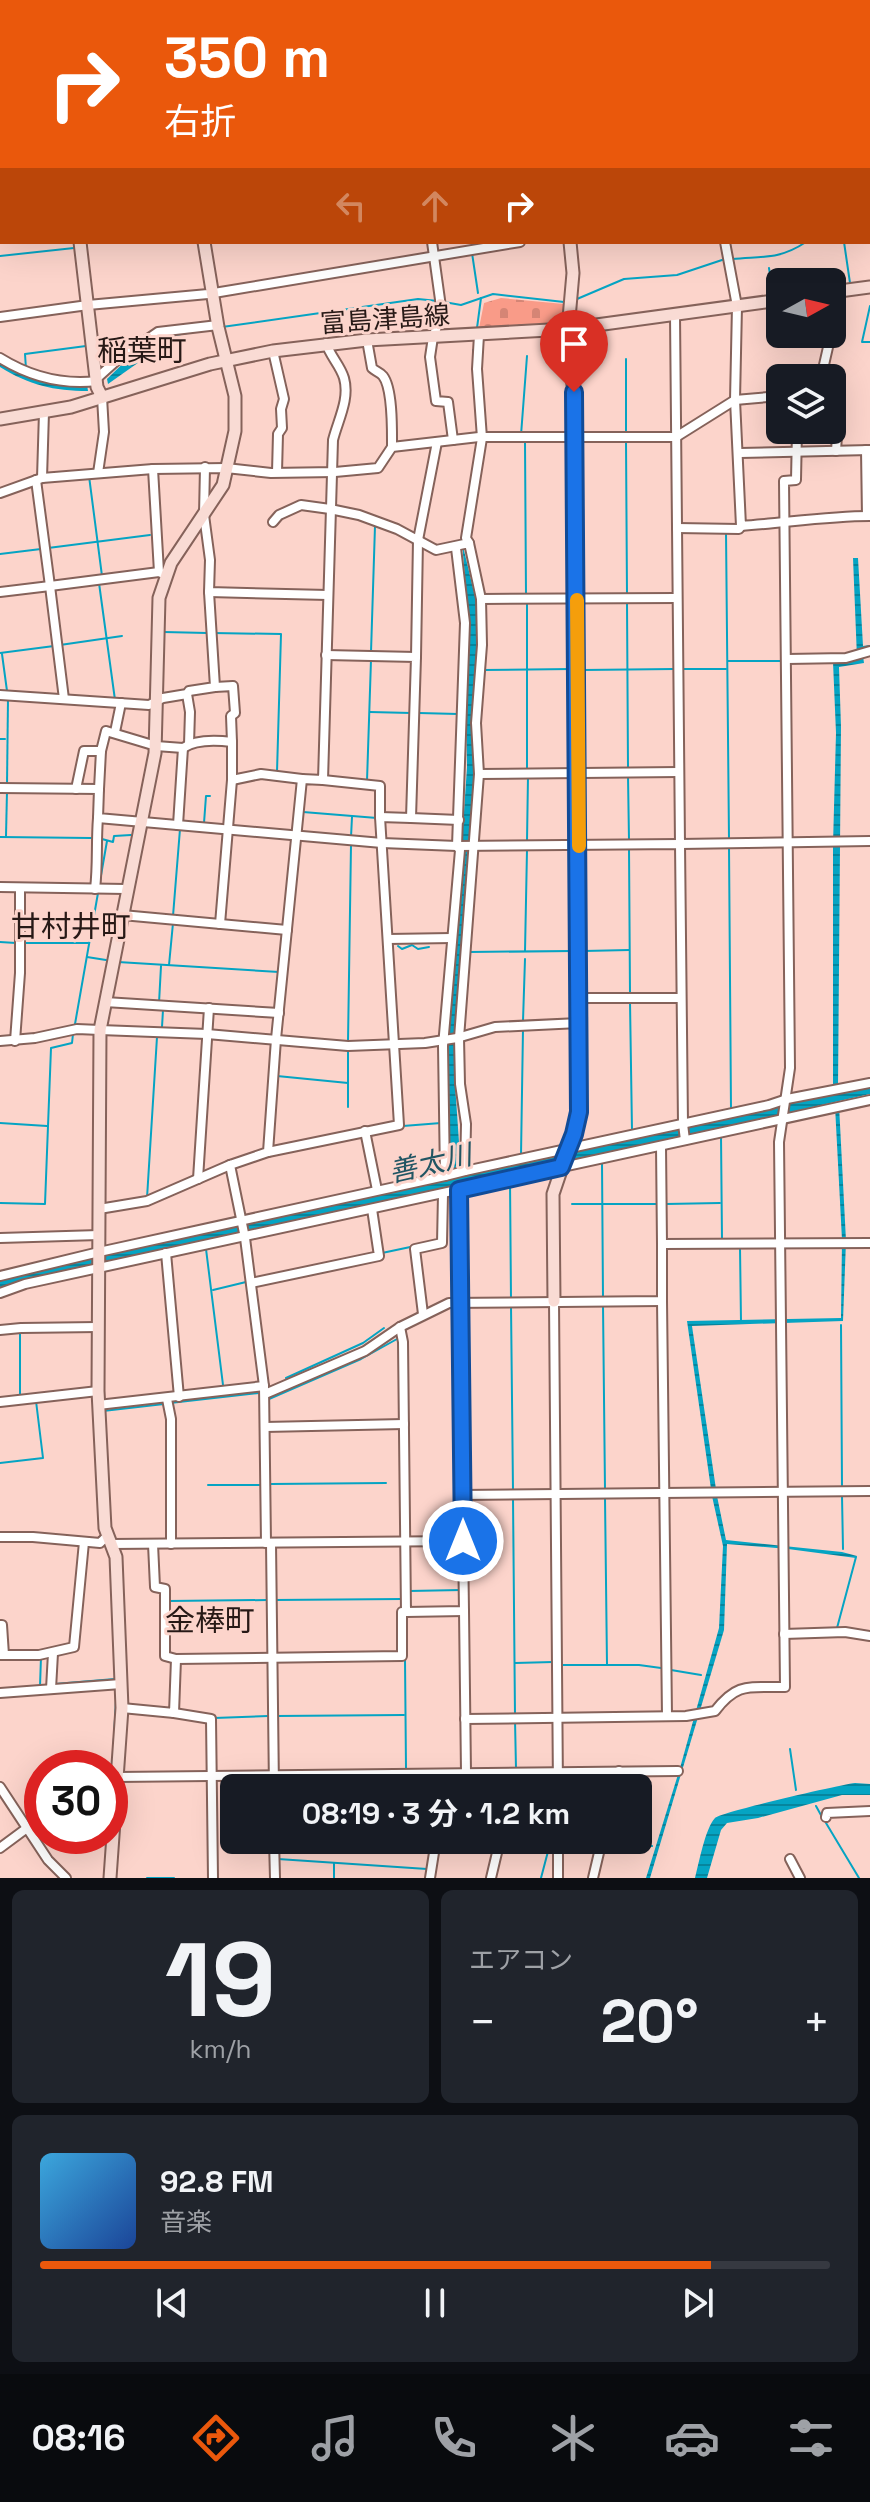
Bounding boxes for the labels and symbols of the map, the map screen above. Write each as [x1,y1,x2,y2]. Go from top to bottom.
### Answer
north arrow [766,268,846,348]
street label: 富島津島線 [319,298,451,340]
pin [540,310,608,392]
district label: 稲葉町 [97,331,187,370]
district label: 甘村井町 [11,907,131,946]
water label: 善太川 [385,1135,478,1190]
position arrow [421,1499,505,1583]
district label: 金棒町 [165,1601,255,1640]
speed limit sign: 30 [24,1750,128,1854]

